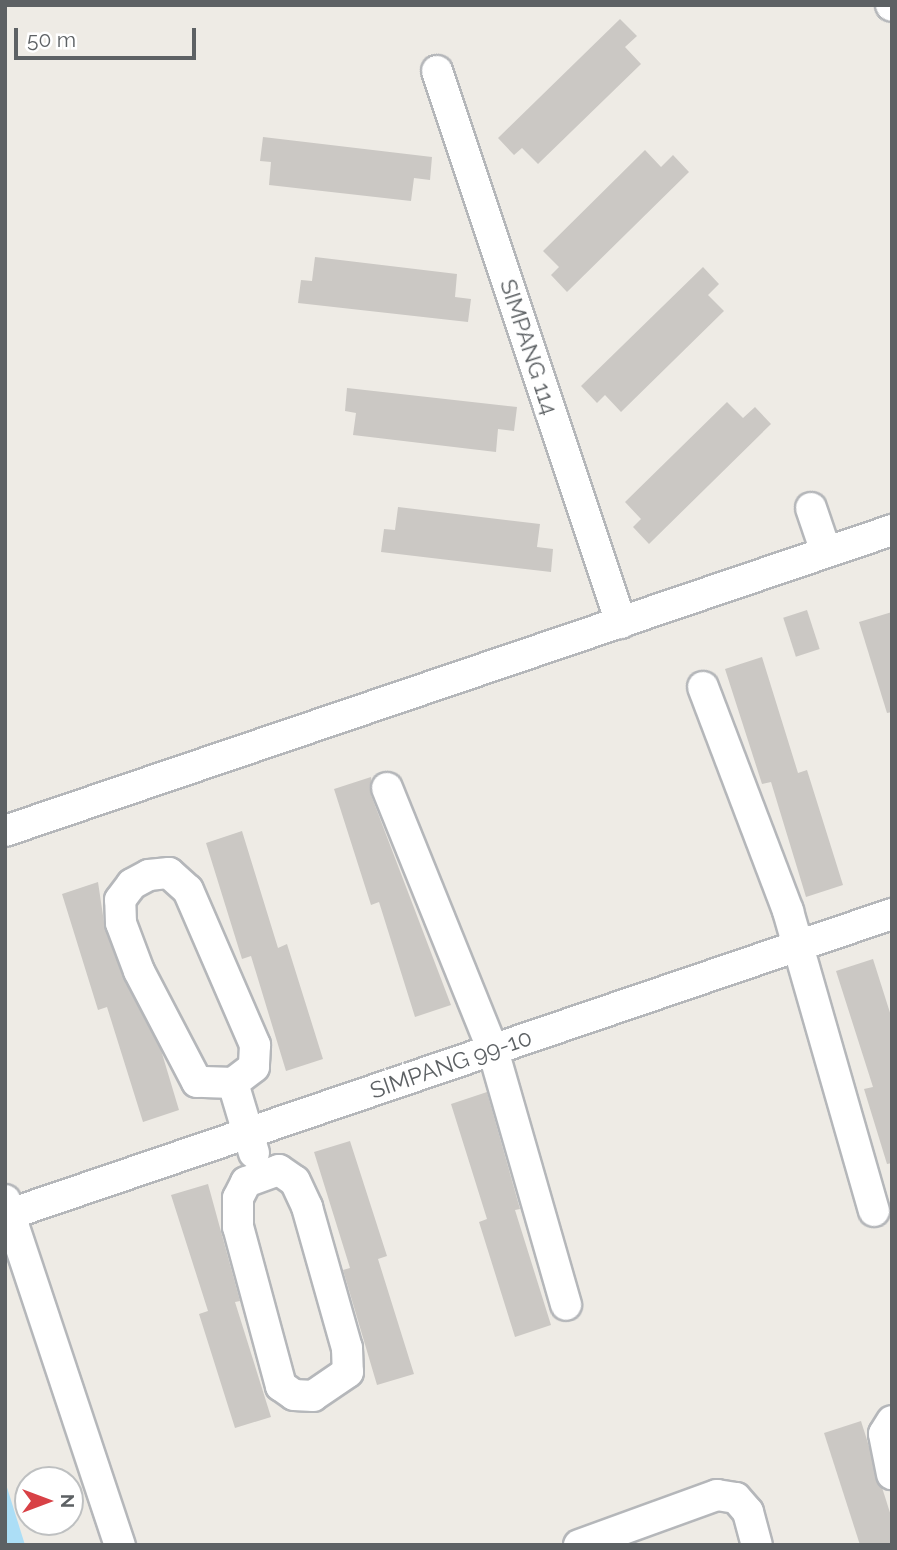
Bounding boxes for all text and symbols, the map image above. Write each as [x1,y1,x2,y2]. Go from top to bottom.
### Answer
scale bar [18,14,200,58]
text: 50 m [27,27,76,52]
street label: SIMPANG 114 [494,276,564,418]
street label: SIMPANG 99-10 [367,1023,535,1105]
north arrow [14,1466,84,1536]
text: N [57,1494,79,1508]

